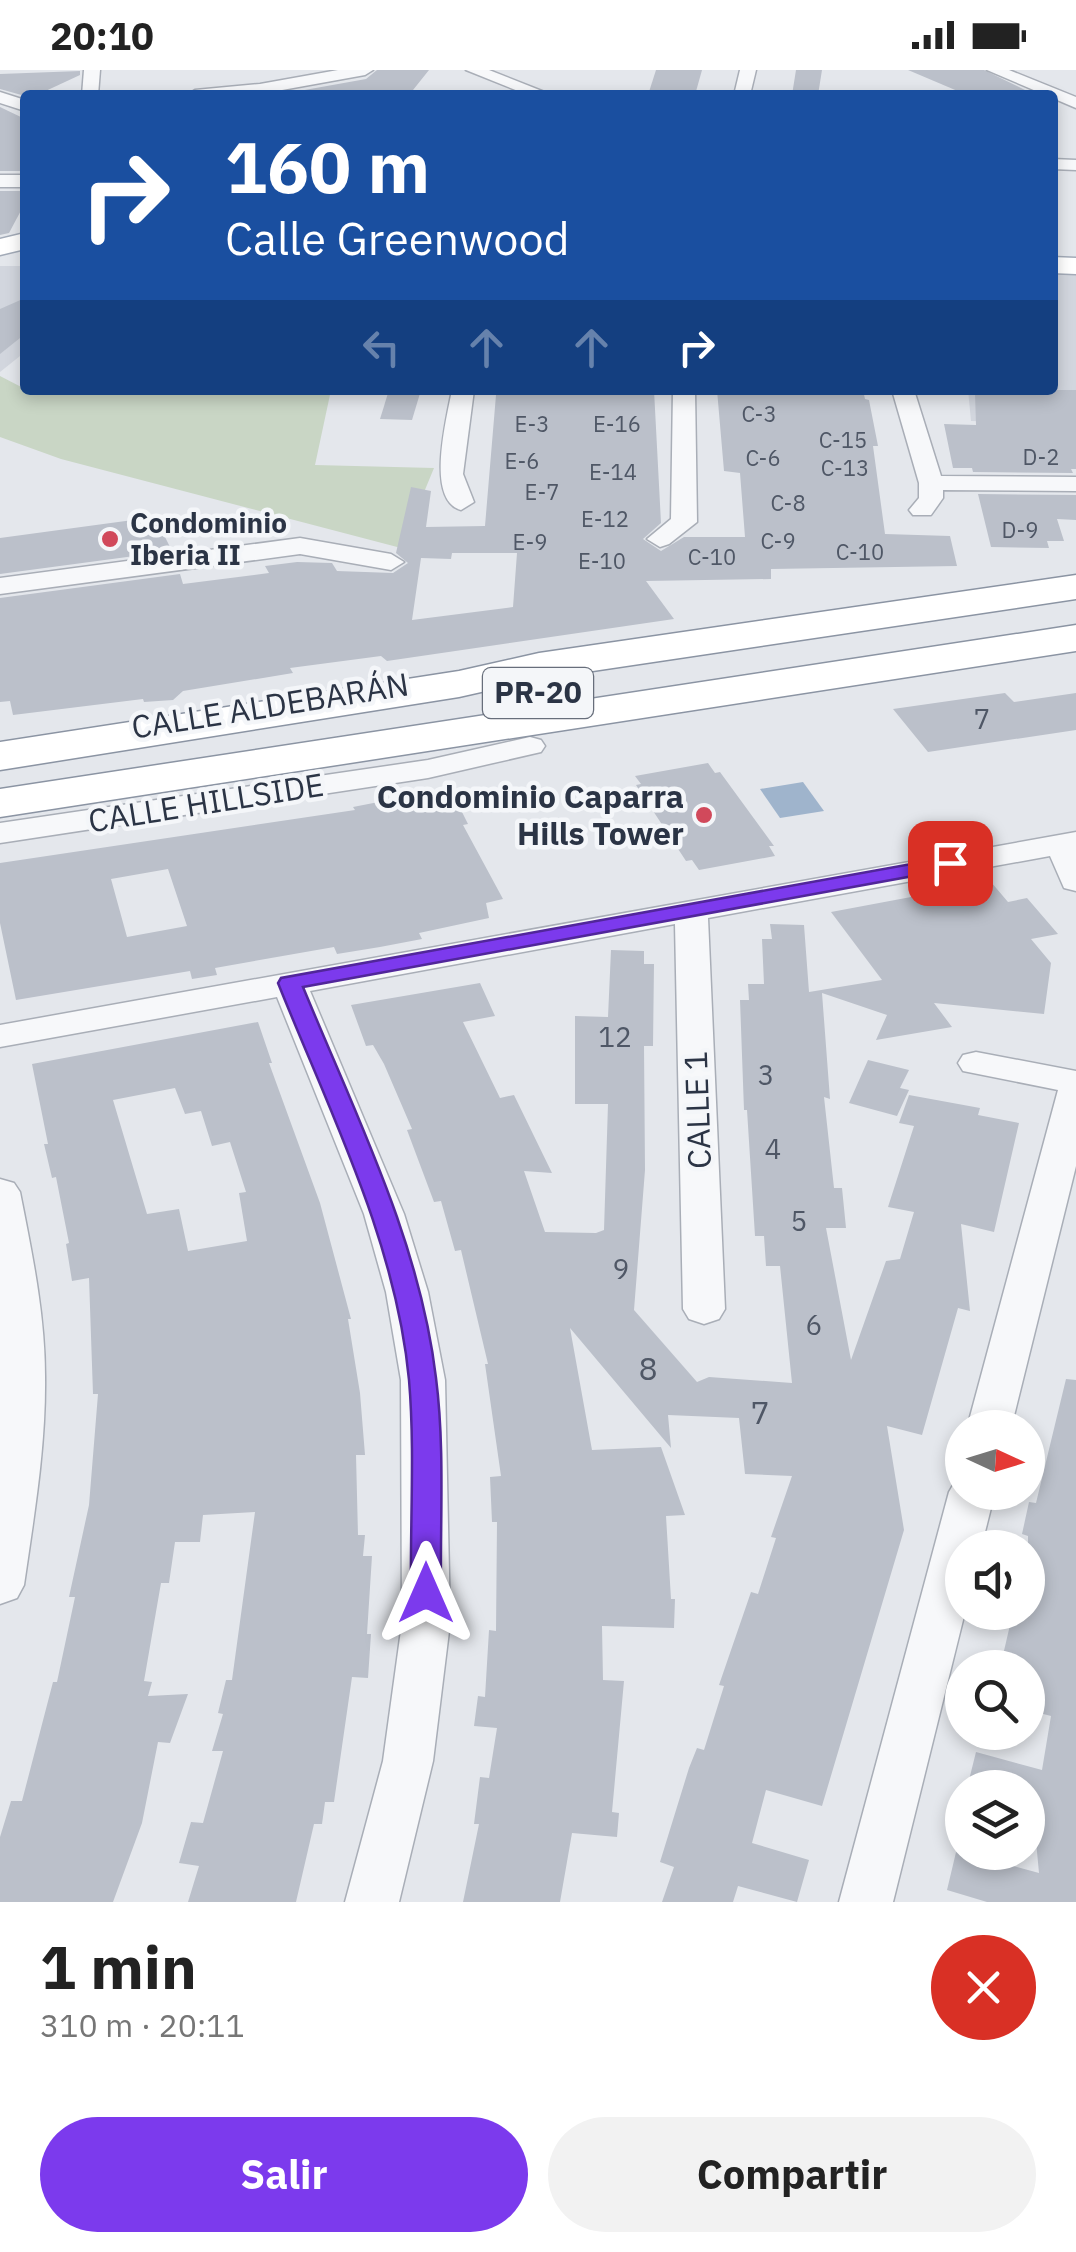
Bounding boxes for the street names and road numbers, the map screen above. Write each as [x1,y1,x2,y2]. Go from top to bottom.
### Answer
street label: CALLE ALDEBARÁN [128,662,411,748]
road number: PR-20 [483,668,593,718]
street label: CALLE HILLSIDE [85,763,327,841]
street label: CALLE 1 [674,1050,720,1170]

